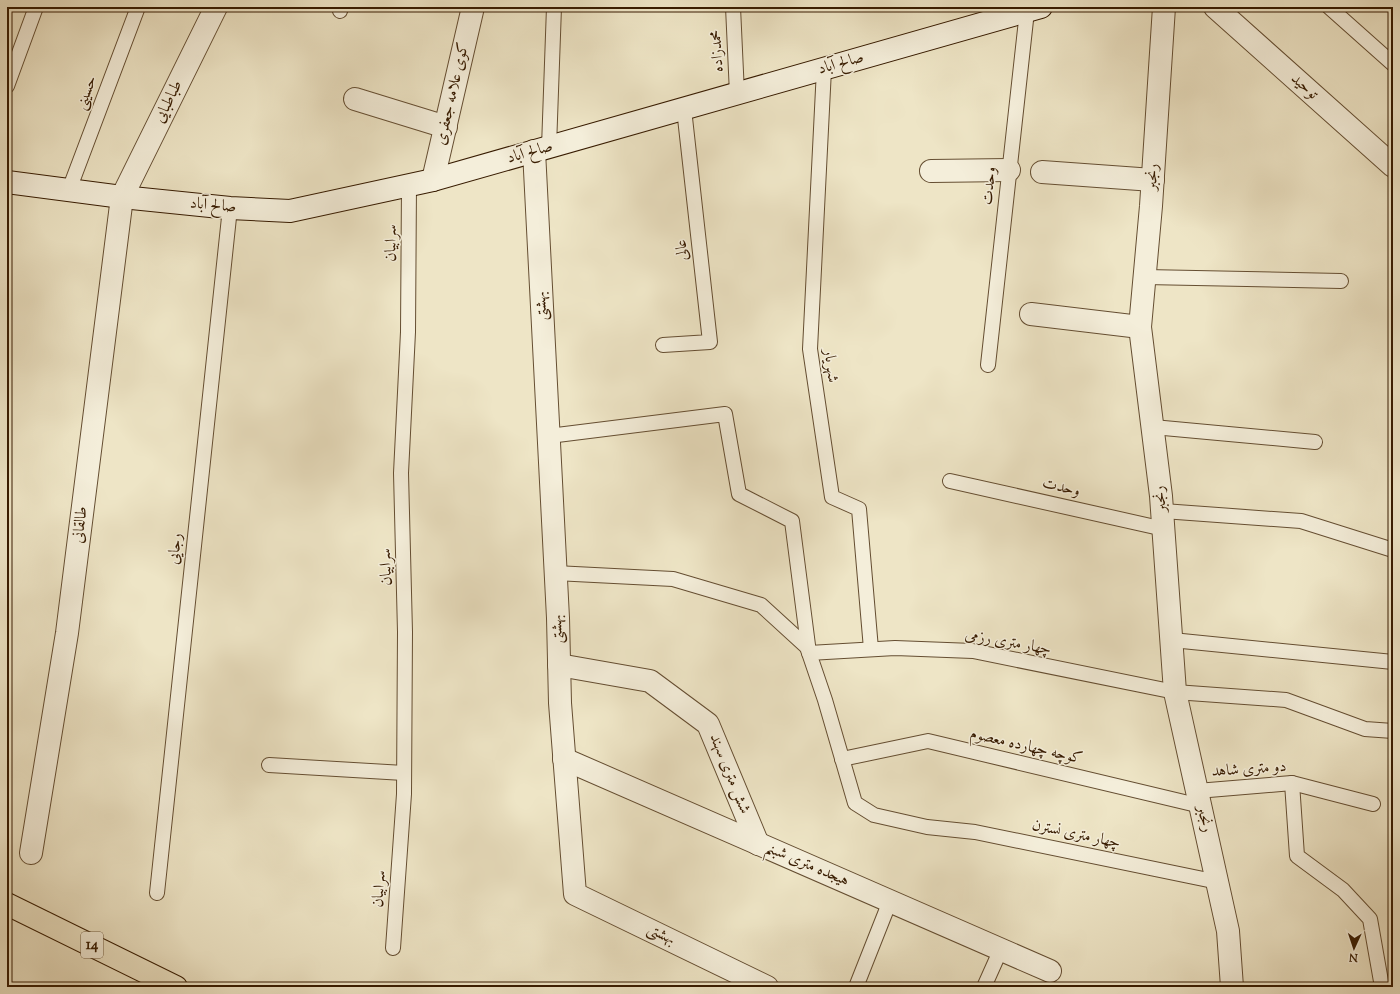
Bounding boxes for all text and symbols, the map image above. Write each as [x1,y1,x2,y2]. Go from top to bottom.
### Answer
street label: محمدزاده [705,29,731,73]
street label: کوی علامه جعفری [430,40,476,148]
street label: صالح آباد [815,46,867,82]
street label: توحید [1285,68,1324,106]
street label: حسینی [70,72,104,114]
street label: طباطبایی [149,77,189,127]
street label: صالح آباد [504,135,556,171]
street label: رنجبر [1140,163,1165,193]
street label: وحدت [977,166,1003,206]
street label: صالح آباد [189,193,237,219]
street label: سرابیان [380,224,404,262]
street label: عالی [670,238,696,262]
street label: بهشتی [530,291,554,321]
street label: شهریار [816,346,843,384]
street label: وحدت [1040,472,1082,504]
street label: رنجبر [1148,485,1174,515]
street label: طالقانی [67,505,95,545]
street label: رجایی [163,532,189,566]
street label: سرابیان [375,548,399,586]
street label: بهشتی [546,614,570,644]
street label: چهار متری رزمی [963,624,1053,662]
street label: کوچه چهارده معصوم [967,723,1085,772]
street label: شش متری سهند [702,730,756,818]
street label: دو متری شاهد [1211,756,1287,784]
street label: رنجبر [1189,801,1218,835]
street label: چهار متری نسترن [1030,814,1122,856]
street label: هیجده متری شبنم [760,837,853,896]
street label: سرابیان [367,870,393,908]
street label: بهشتی [643,918,679,952]
north arrow [1334,928,1374,968]
road number: 14 [81,932,103,958]
text: N [1349,949,1359,965]

